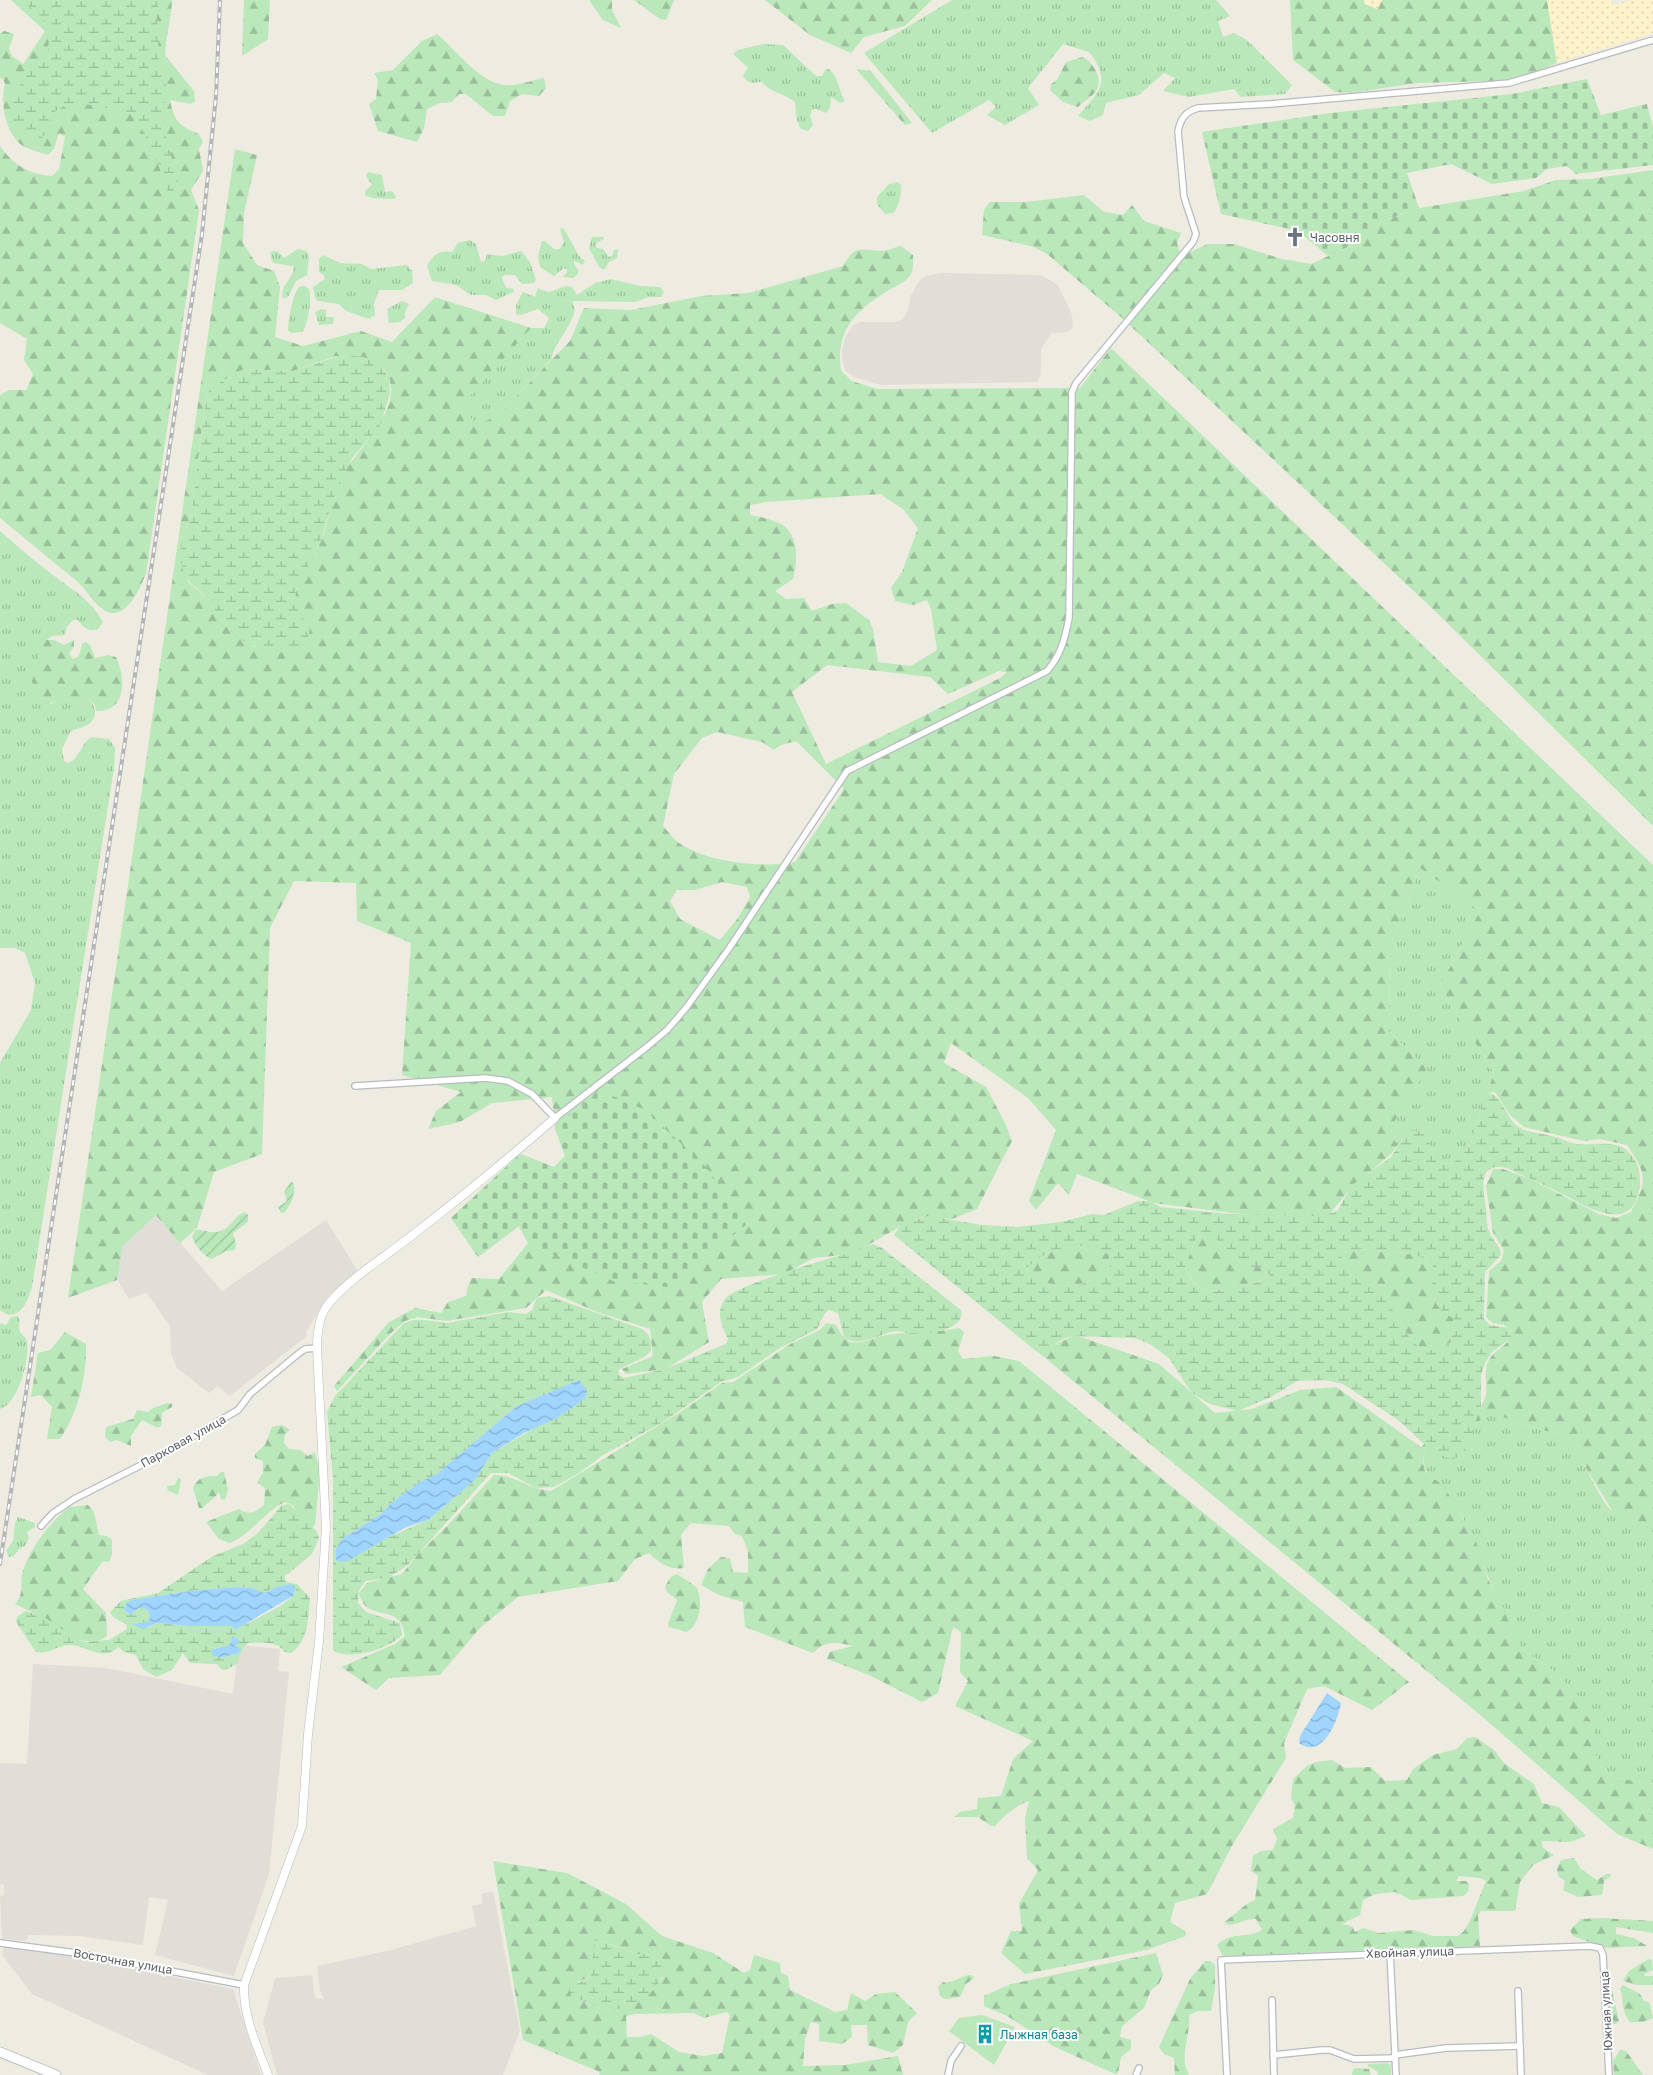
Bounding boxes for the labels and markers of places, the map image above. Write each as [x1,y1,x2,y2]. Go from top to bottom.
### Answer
church icon: Часовня [1284,226,1306,248]
place label: Часовня [1310,230,1360,245]
building icon: Лыжная база [974,2023,996,2045]
place label: Лыжная база [1000,2027,1078,2042]

